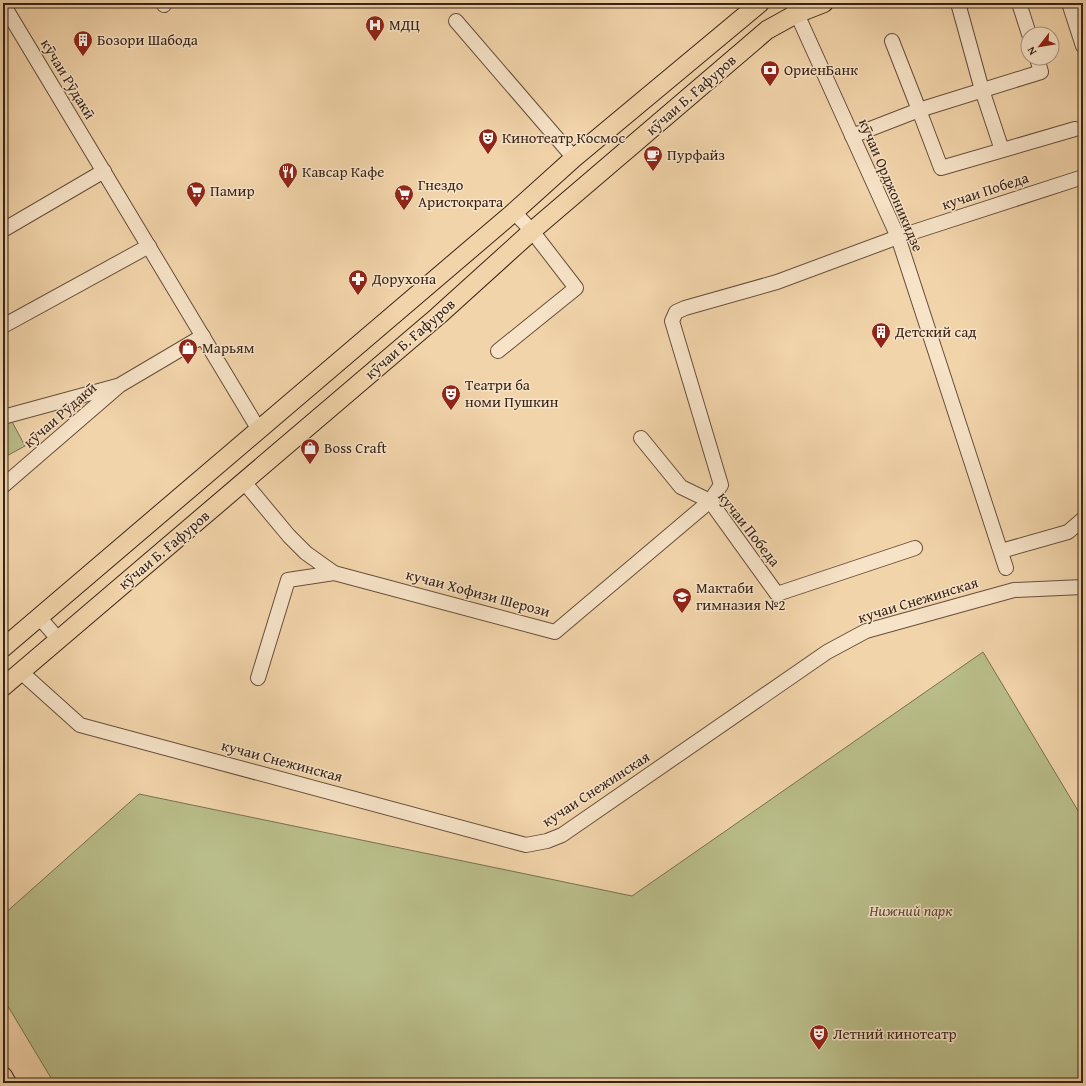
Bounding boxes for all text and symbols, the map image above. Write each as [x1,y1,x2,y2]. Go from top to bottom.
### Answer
hospital icon: МДЦ [364,14,386,42]
place label: МДЦ [389,14,420,35]
north arrow [1020,26,1060,66]
building icon: Бозори Шабода [72,29,94,57]
place label: Бозори Шабода [97,29,199,50]
street label: кӯчаи Рӯдакӣ [36,34,101,123]
text: N [1022,43,1040,58]
street label: кӯчаи Б. Ғафуров [641,49,740,140]
bank icon: ОриенБанк [759,59,781,87]
place label: ОриенБанк [784,59,858,80]
street label: кӯчаи Орджоникидзе [854,115,929,255]
theatre icon: Кинотеатр Космос [477,127,499,155]
place label: Кинотеатр Космос [502,127,625,148]
cafe icon: Пурфайз [642,144,664,172]
place label: Пурфайз [667,144,725,165]
restaurant icon: Кавсар Кафе [277,161,299,189]
place label: Кавсар Кафе [302,161,384,182]
street label: кучаи Победа [939,166,1032,214]
place label: Гнездо Аристократа [418,174,504,212]
supermarket icon: Памир [185,180,207,208]
place label: Памир [210,180,255,201]
supermarket icon: Гнездо Аристократа [393,183,415,211]
pharmacy icon: Дорухона [347,268,369,296]
place label: Дорухона [371,268,437,289]
street label: кӯчаи Б. Ғафуров [360,293,459,384]
building icon: Детский сад [870,321,892,349]
place label: Детский сад [894,321,976,342]
shop icon: Марьям [177,337,199,365]
place label: Марьям [202,337,255,358]
place label: Театри ба номи Пушкин [465,374,559,412]
street label: кӯчаи Рӯдакӣ [19,377,101,452]
theatre icon: Театри ба номи Пушкин [440,383,462,411]
shop icon: Boss Craft [299,437,321,465]
place label: Boss Craft [324,437,387,458]
street label: кучаи Победа [713,487,786,571]
street label: кӯчаи Б. Ғафуров [113,505,214,594]
street label: кучаи Хофизи Шерози [404,563,553,622]
street label: кучаи Снежинская [855,571,981,628]
place label: Мактаби гимназия №2 [696,577,786,615]
school or university icon: Мактаби гимназия №2 [671,586,693,614]
street label: кучаи Снежинская [219,734,345,787]
street label: кучаи Снежинская [538,746,654,831]
park label: Нижний парк [869,900,953,921]
theatre icon: Летний кинотеатр [808,1023,830,1051]
place label: Летний кинотеатр [833,1023,957,1044]

